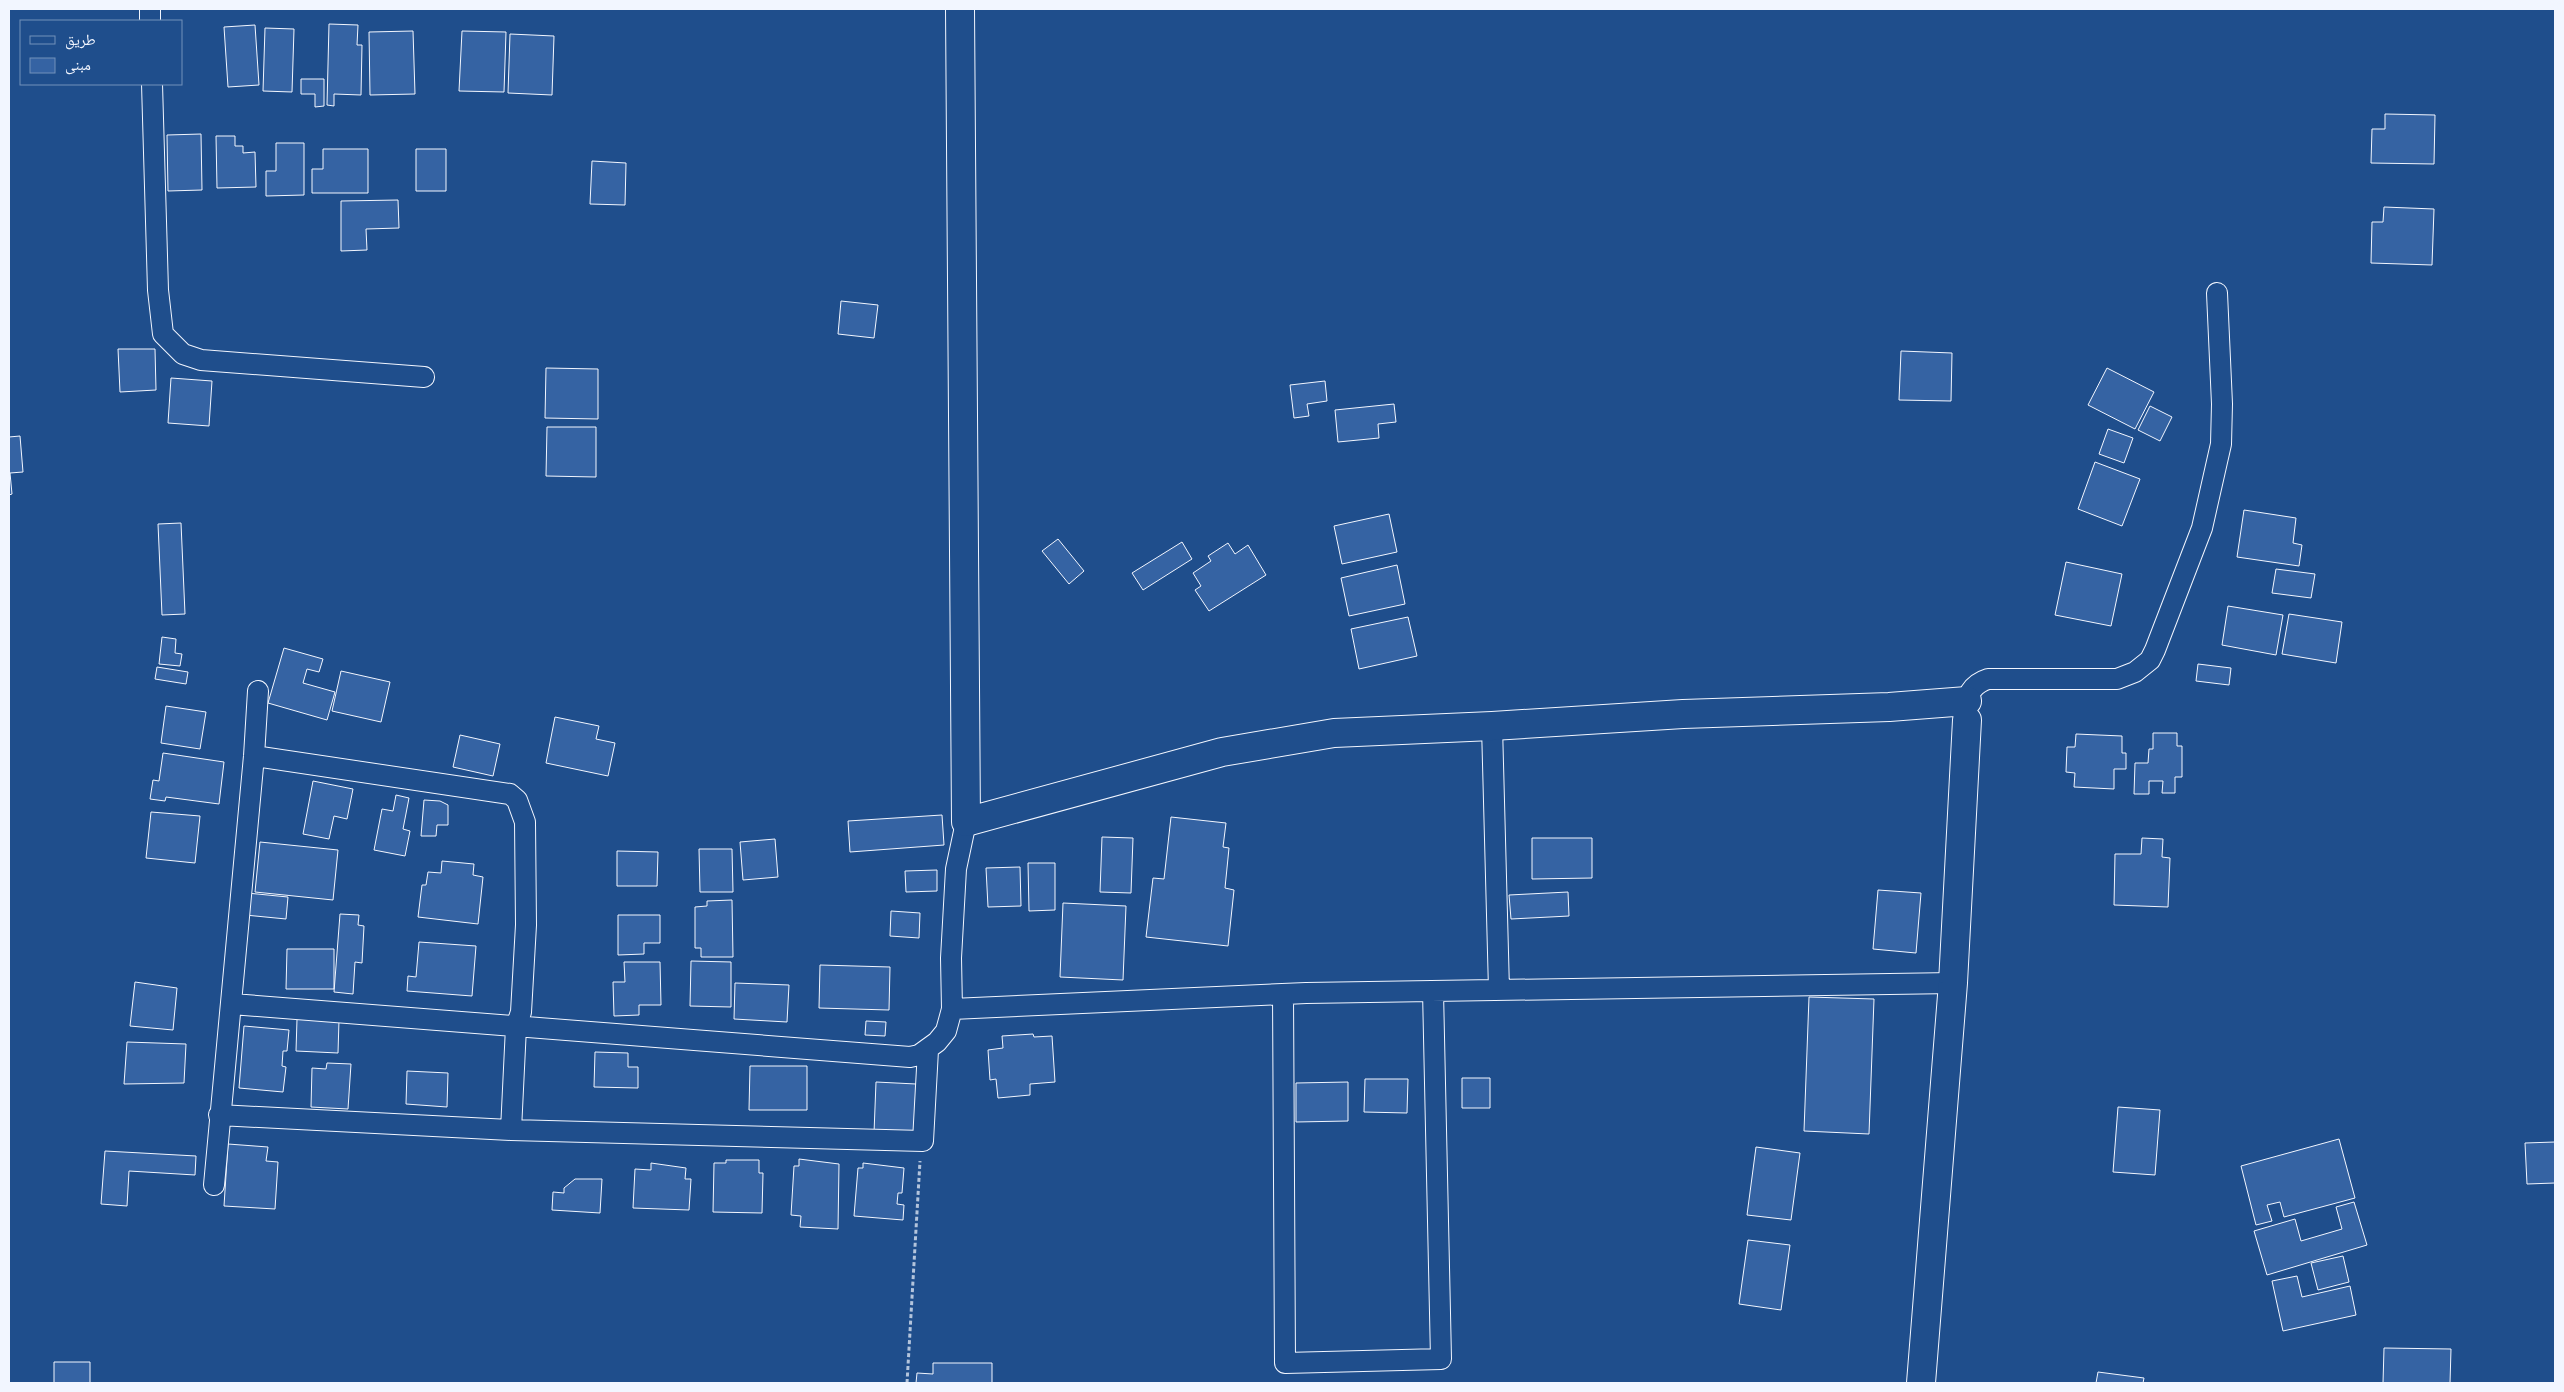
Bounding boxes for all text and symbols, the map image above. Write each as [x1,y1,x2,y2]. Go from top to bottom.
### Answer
legend [20,20,182,85]
text: طريق [65,31,96,50]
text: مبنى [65,56,91,75]

